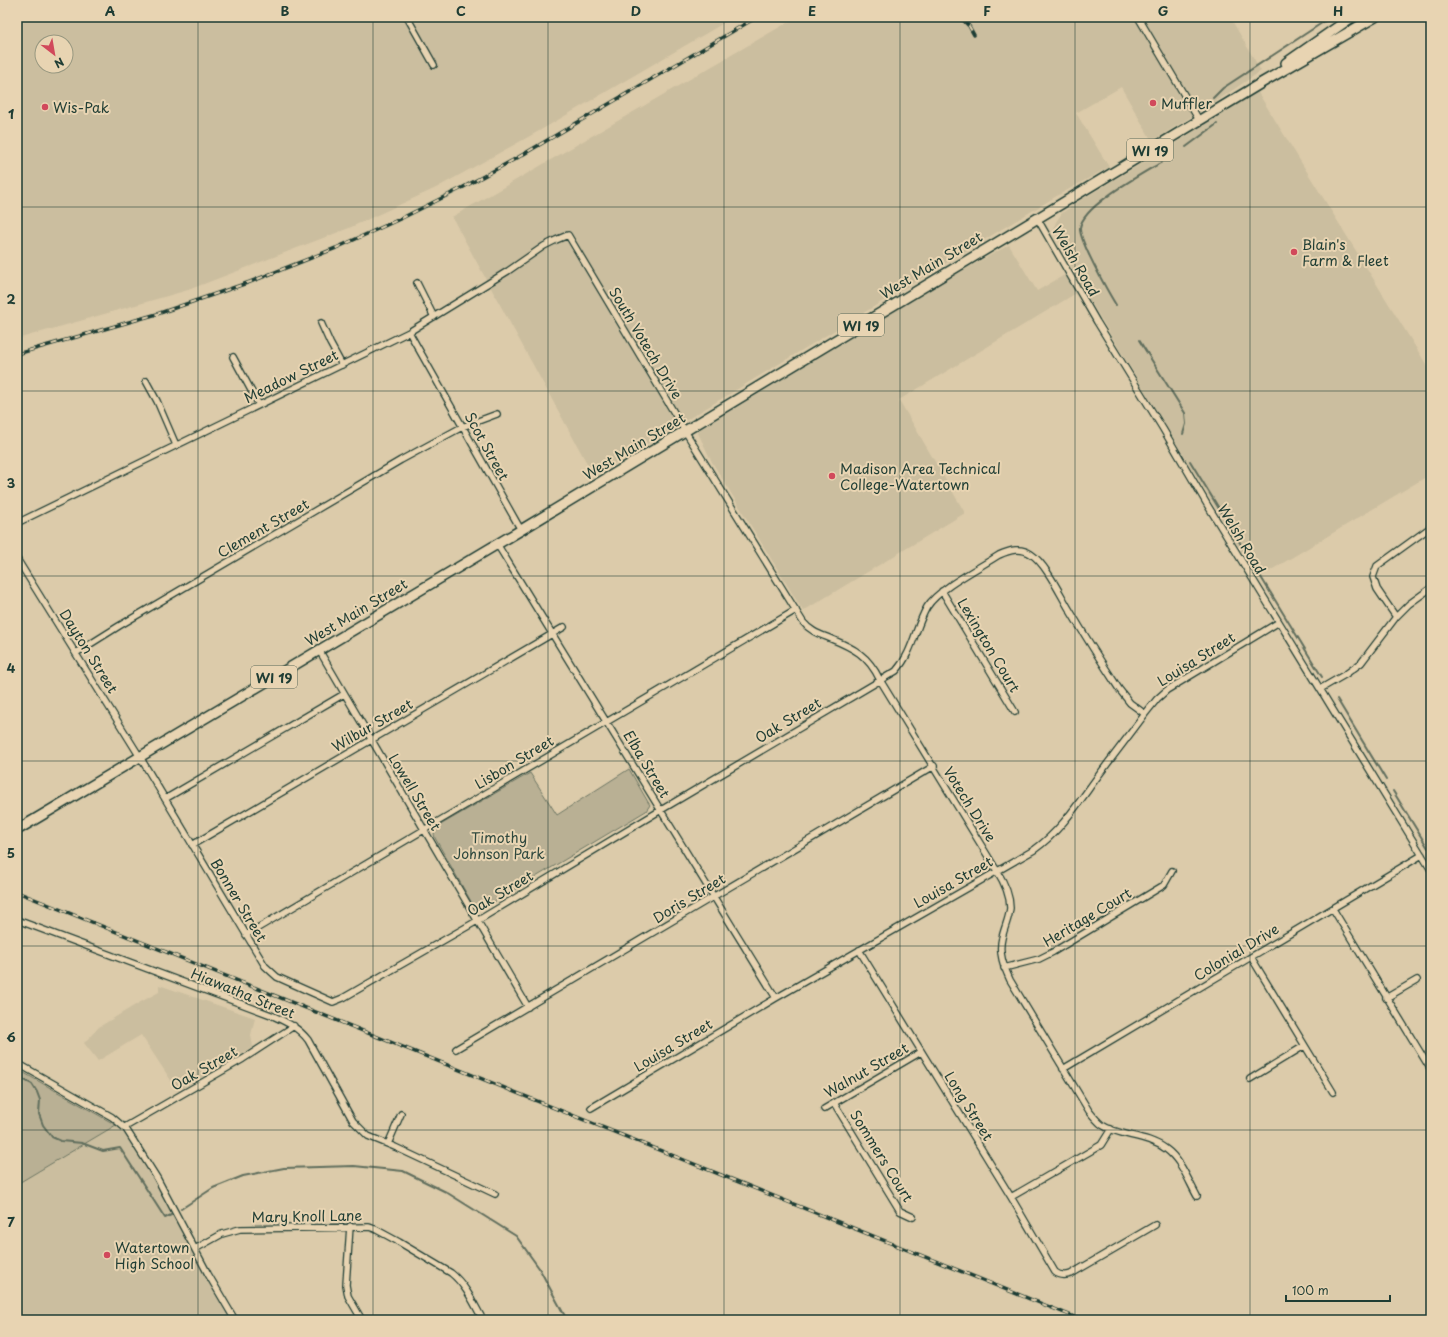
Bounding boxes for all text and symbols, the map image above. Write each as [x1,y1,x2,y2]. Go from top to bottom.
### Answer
text: A [105,1,115,20]
text: B [281,1,290,20]
text: C [456,1,466,20]
text: D [631,1,641,20]
text: E [808,1,816,20]
text: F [983,1,991,20]
text: G [1158,1,1168,20]
text: H [1333,1,1343,20]
north arrow [34,34,74,74]
text: N [51,53,68,73]
place label: Muffler [1161,93,1213,114]
place label: Wis-Pak [53,97,110,118]
marker: Muffler [1148,98,1158,108]
marker: Wis-Pak [40,102,50,112]
text: 1 [8,104,14,123]
road number: WI 19 [1127,139,1173,161]
street label: Welsh Road [1047,222,1105,300]
street label: West Main Street [876,226,986,304]
place label: Blain's Farm & Fleet [1302,234,1389,271]
marker: Blain's Farm & Fleet [1289,247,1299,257]
street label: South Votech Drive [604,283,688,403]
text: 2 [6,289,16,308]
road number: WI 19 [838,314,884,336]
street label: Meadow Street [240,344,342,408]
street label: West Main Street [579,407,689,485]
street label: Scot Street [460,408,514,484]
place label: Madison Area Technical College-Watertown [840,458,1001,495]
marker: Madison Area Technical College-Watertown [827,471,837,481]
text: 3 [7,473,16,492]
street label: Clement Street [213,493,313,563]
street label: Welsh Road [1213,500,1271,578]
street label: West Main Street [301,573,411,651]
street label: Lexington Court [953,594,1026,696]
street label: Dayton Street [55,605,123,698]
street label: Louisa Street [1153,627,1239,691]
text: 4 [7,658,16,677]
road number: WI 19 [251,666,297,688]
street label: Oak Street [751,692,825,748]
street label: Wilbur Street [328,693,417,757]
street label: Elba Street [619,726,676,802]
street label: Lisbon Street [470,730,558,794]
street label: Lowell Street [384,749,446,835]
street label: Votech Drive [938,762,1002,846]
park label: Timothy Johnson Park [453,827,545,864]
text: 5 [7,843,15,862]
street label: Louisa Street [909,851,997,913]
street label: Bonner Street [206,854,272,946]
street label: Oak Street [463,865,537,921]
street label: Doris Street [649,868,730,928]
street label: Heritage Court [1039,882,1135,952]
street label: Colonial Drive [1189,918,1283,986]
street label: Hiawatha Street [188,963,298,1023]
street label: Louisa Street [630,1013,717,1077]
text: 6 [6,1027,16,1046]
street label: Walnut Street [820,1037,912,1103]
street label: Oak Street [167,1040,241,1096]
street label: Long Street [939,1067,999,1145]
street label: Sommers Court [845,1106,919,1206]
street label: Mary Knoll Lane [251,1205,363,1227]
text: 7 [7,1212,15,1231]
place label: Watertown High School [115,1237,194,1274]
marker: Watertown High School [102,1250,112,1260]
scale bar [1286,1277,1390,1303]
text: 100 m [1292,1281,1329,1299]

